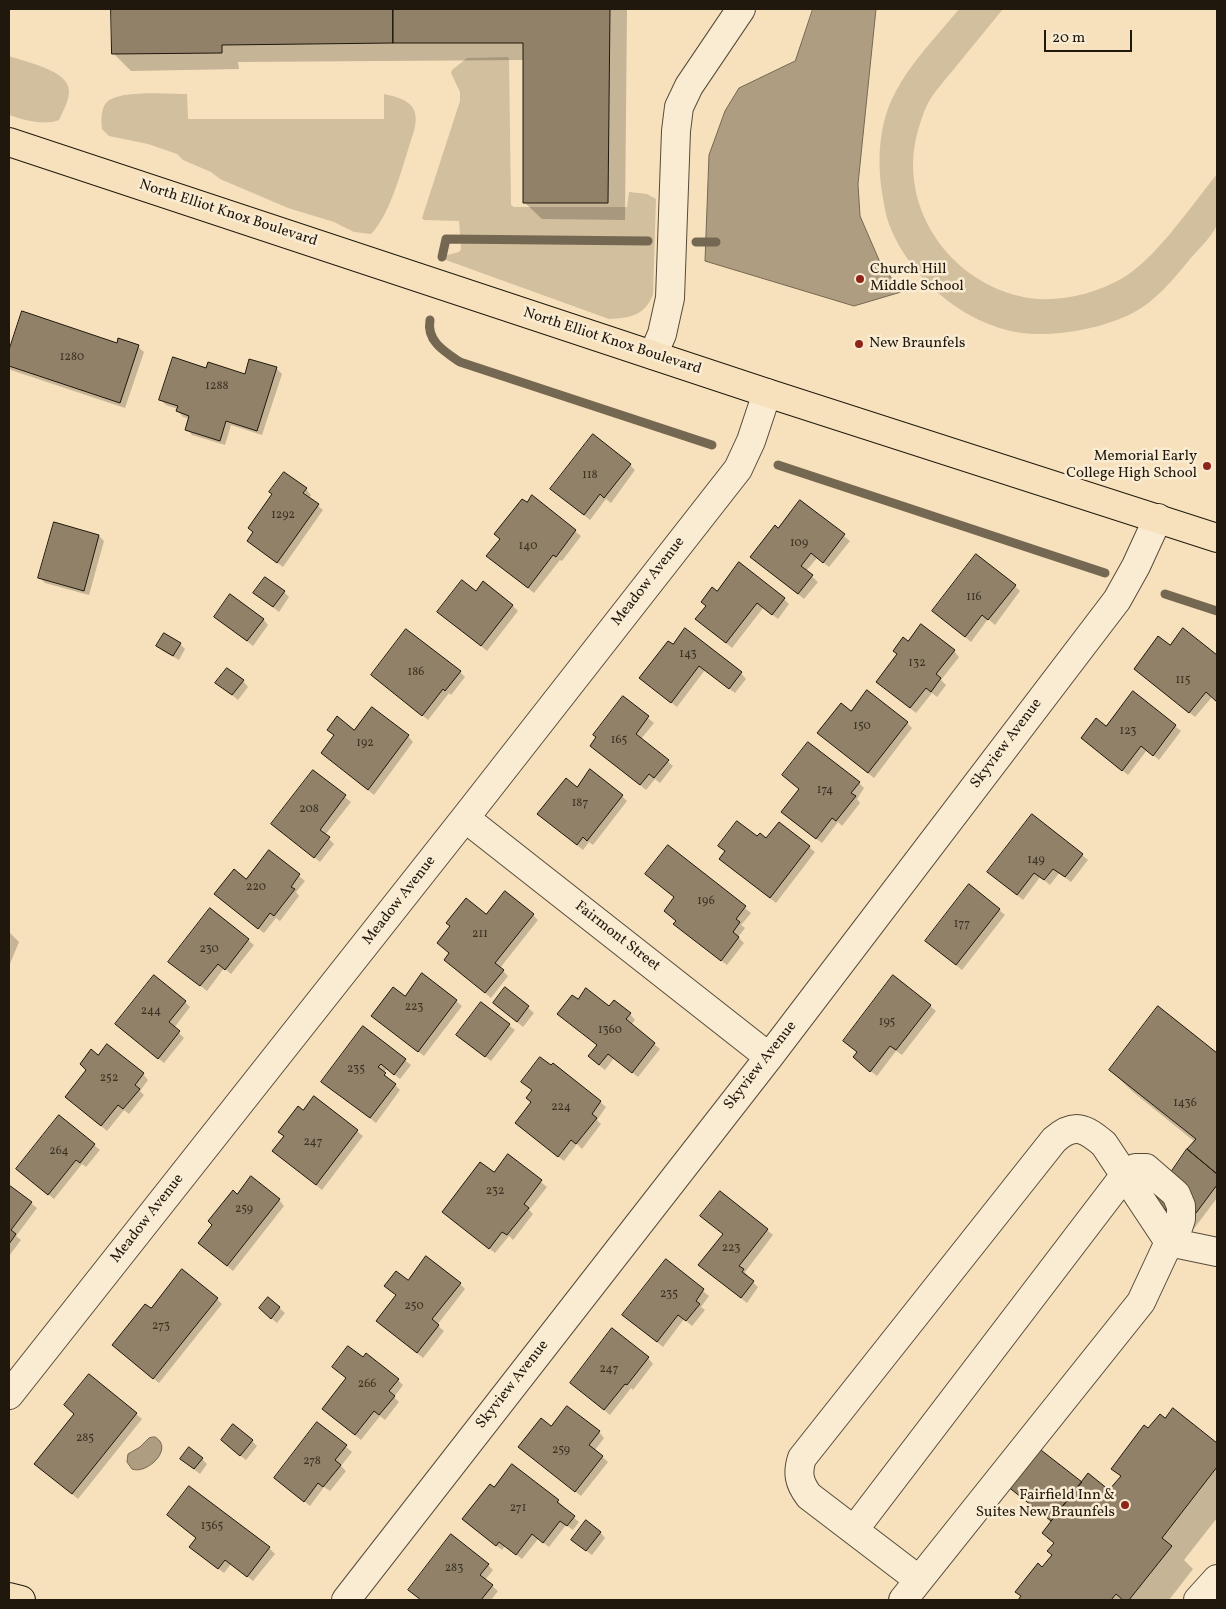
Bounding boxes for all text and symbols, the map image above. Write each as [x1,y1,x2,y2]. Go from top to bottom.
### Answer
scale bar [1046,20,1134,52]
text: 20 m [1052,28,1085,49]
street label: North Elliot Knox Boulevard [137,177,319,251]
place label: Church Hill Middle School [870,261,964,296]
marker: Church Hill Middle School [854,273,866,285]
street label: North Elliot Knox Boulevard [521,305,703,379]
place label: New Braunfels [869,335,965,353]
marker: New Braunfels [853,338,865,350]
house number: 1280 [60,351,84,365]
house number: 1288 [205,380,229,394]
place label: Memorial Early College High School [1066,448,1197,483]
marker: Memorial Early College High School [1201,460,1213,472]
house number: 118 [582,469,598,483]
house number: 1292 [271,509,295,523]
street label: Meadow Avenue [609,534,689,630]
house number: 109 [790,537,808,551]
house number: 140 [519,540,537,554]
house number: 116 [966,591,982,605]
house number: 143 [679,648,697,662]
house number: 132 [908,657,926,671]
house number: 186 [408,666,424,680]
house number: 115 [1175,674,1191,688]
street label: Skyview Avenue [967,696,1047,792]
house number: 150 [853,720,871,734]
house number: 123 [1120,725,1136,739]
house number: 165 [611,734,627,748]
house number: 192 [356,737,374,751]
house number: 174 [817,784,833,798]
house number: 187 [572,797,588,811]
house number: 208 [299,803,319,817]
street label: Meadow Avenue [360,853,440,949]
house number: 149 [1027,854,1045,868]
house number: 220 [246,881,266,895]
house number: 196 [697,895,715,909]
street label: Fairmont Street [571,898,663,976]
house number: 177 [954,918,970,932]
house number: 211 [472,928,488,942]
house number: 230 [199,943,219,957]
house number: 223 [405,1001,423,1015]
house number: 244 [141,1005,161,1019]
house number: 195 [879,1016,895,1030]
street label: Skyview Avenue [721,1018,801,1114]
house number: 1360 [598,1024,622,1038]
house number: 235 [347,1063,365,1077]
house number: 252 [100,1072,118,1086]
house number: 1436 [1173,1097,1197,1111]
house number: 224 [551,1101,571,1115]
house number: 247 [303,1136,323,1150]
house number: 264 [49,1145,69,1159]
street label: Meadow Avenue [108,1171,188,1267]
house number: 232 [486,1185,504,1199]
house number: 259 [235,1203,253,1217]
house number: 223 [722,1242,740,1256]
house number: 235 [660,1288,678,1302]
house number: 250 [404,1300,424,1314]
house number: 273 [152,1320,170,1334]
street label: Skyview Avenue [473,1337,553,1433]
house number: 247 [599,1363,619,1377]
house number: 266 [358,1378,376,1392]
house number: 285 [76,1432,94,1446]
house number: 259 [552,1444,570,1458]
house number: 278 [303,1455,321,1469]
place label: Fairfield Inn & Suites New Braunfels [976,1487,1115,1522]
marker: Fairfield Inn & Suites New Braunfels [1119,1499,1131,1511]
house number: 271 [510,1502,526,1516]
house number: 1365 [201,1520,223,1534]
house number: 283 [445,1562,463,1576]

